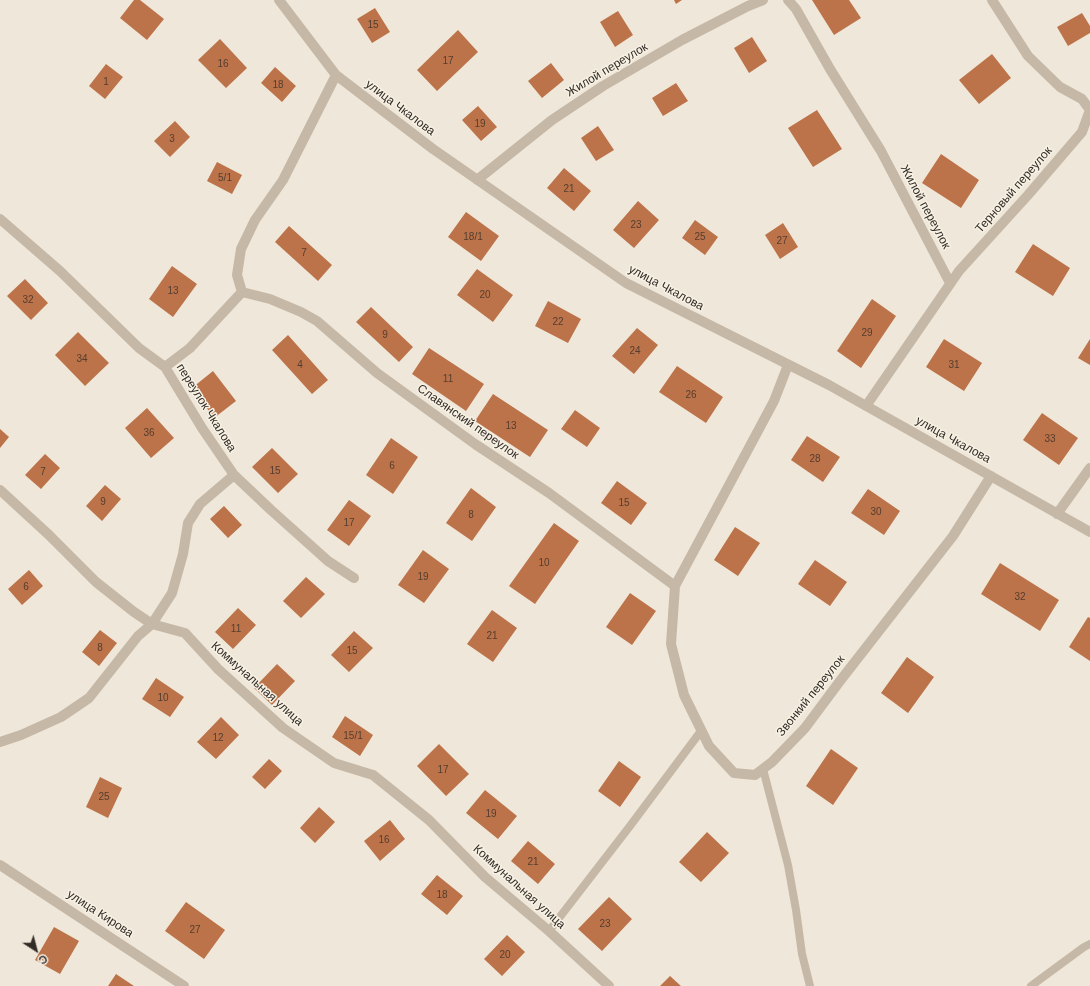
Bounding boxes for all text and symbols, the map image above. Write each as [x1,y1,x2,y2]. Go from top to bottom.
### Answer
house number: 15 [367,19,379,31]
street label: Жилой переулок [564,40,650,100]
house number: 17 [442,55,454,67]
house number: 16 [217,58,229,70]
house number: 1 [103,76,109,88]
street label: улица Чкалова [362,77,438,139]
house number: 18 [272,79,284,91]
house number: 19 [474,118,486,130]
house number: 3 [169,133,175,145]
street label: Терновый переулок [973,144,1055,236]
street label: Жилой переулок [897,163,953,251]
house number: 5/1 [218,172,232,184]
house number: 21 [563,183,575,195]
house number: 23 [630,219,642,231]
house number: 18/1 [463,231,483,243]
house number: 25 [694,231,706,243]
house number: 27 [776,235,788,247]
house number: 7 [301,247,307,259]
street label: улица Чкалова [626,262,706,314]
house number: 13 [167,285,179,297]
house number: 20 [479,289,491,301]
house number: 32 [22,294,34,306]
house number: 22 [552,316,564,328]
house number: 29 [861,327,873,339]
house number: 9 [382,329,388,341]
house number: 24 [629,345,641,357]
house number: 34 [76,353,88,365]
house number: 4 [297,359,303,371]
house number: 31 [948,359,960,371]
street label: переулок Чкалова [173,361,239,455]
house number: 11 [443,373,453,385]
street label: Славянский переулок [414,381,522,463]
house number: 26 [685,389,697,401]
street label: улица Чкалова [913,414,993,466]
house number: 13 [505,420,517,432]
house number: 36 [143,427,155,439]
house number: 33 [1044,433,1056,445]
house number: 28 [809,453,821,465]
house number: 6 [389,460,395,472]
house number: 15 [269,465,281,477]
house number: 7 [40,466,46,478]
house number: 9 [100,496,106,508]
house number: 15 [618,497,630,509]
house number: 30 [870,506,882,518]
house number: 8 [468,509,474,521]
house number: 17 [343,517,355,529]
house number: 10 [538,557,550,569]
house number: 19 [417,571,429,583]
house number: 6 [23,581,29,593]
house number: 32 [1014,591,1026,603]
house number: 11 [231,623,241,635]
house number: 21 [486,630,498,642]
street label: Коммунальная улица [208,639,306,729]
house number: 8 [97,642,103,654]
house number: 15 [346,645,358,657]
street label: Звонкий переулок [774,653,848,739]
house number: 10 [157,692,169,704]
house number: 15/1 [343,730,363,742]
house number: 12 [212,732,224,744]
house number: 17 [437,764,449,776]
house number: 25 [98,791,110,803]
house number: 19 [485,808,497,820]
house number: 16 [378,834,390,846]
street label: Коммунальная улица [470,842,568,932]
house number: 21 [527,856,539,868]
street label: улица Кирова [64,887,136,941]
house number: 18 [436,889,448,901]
house number: 23 [599,918,611,930]
house number: 27 [189,924,201,936]
north arrow [16,930,56,970]
house number: 20 [499,949,511,961]
text: С [36,953,50,967]

